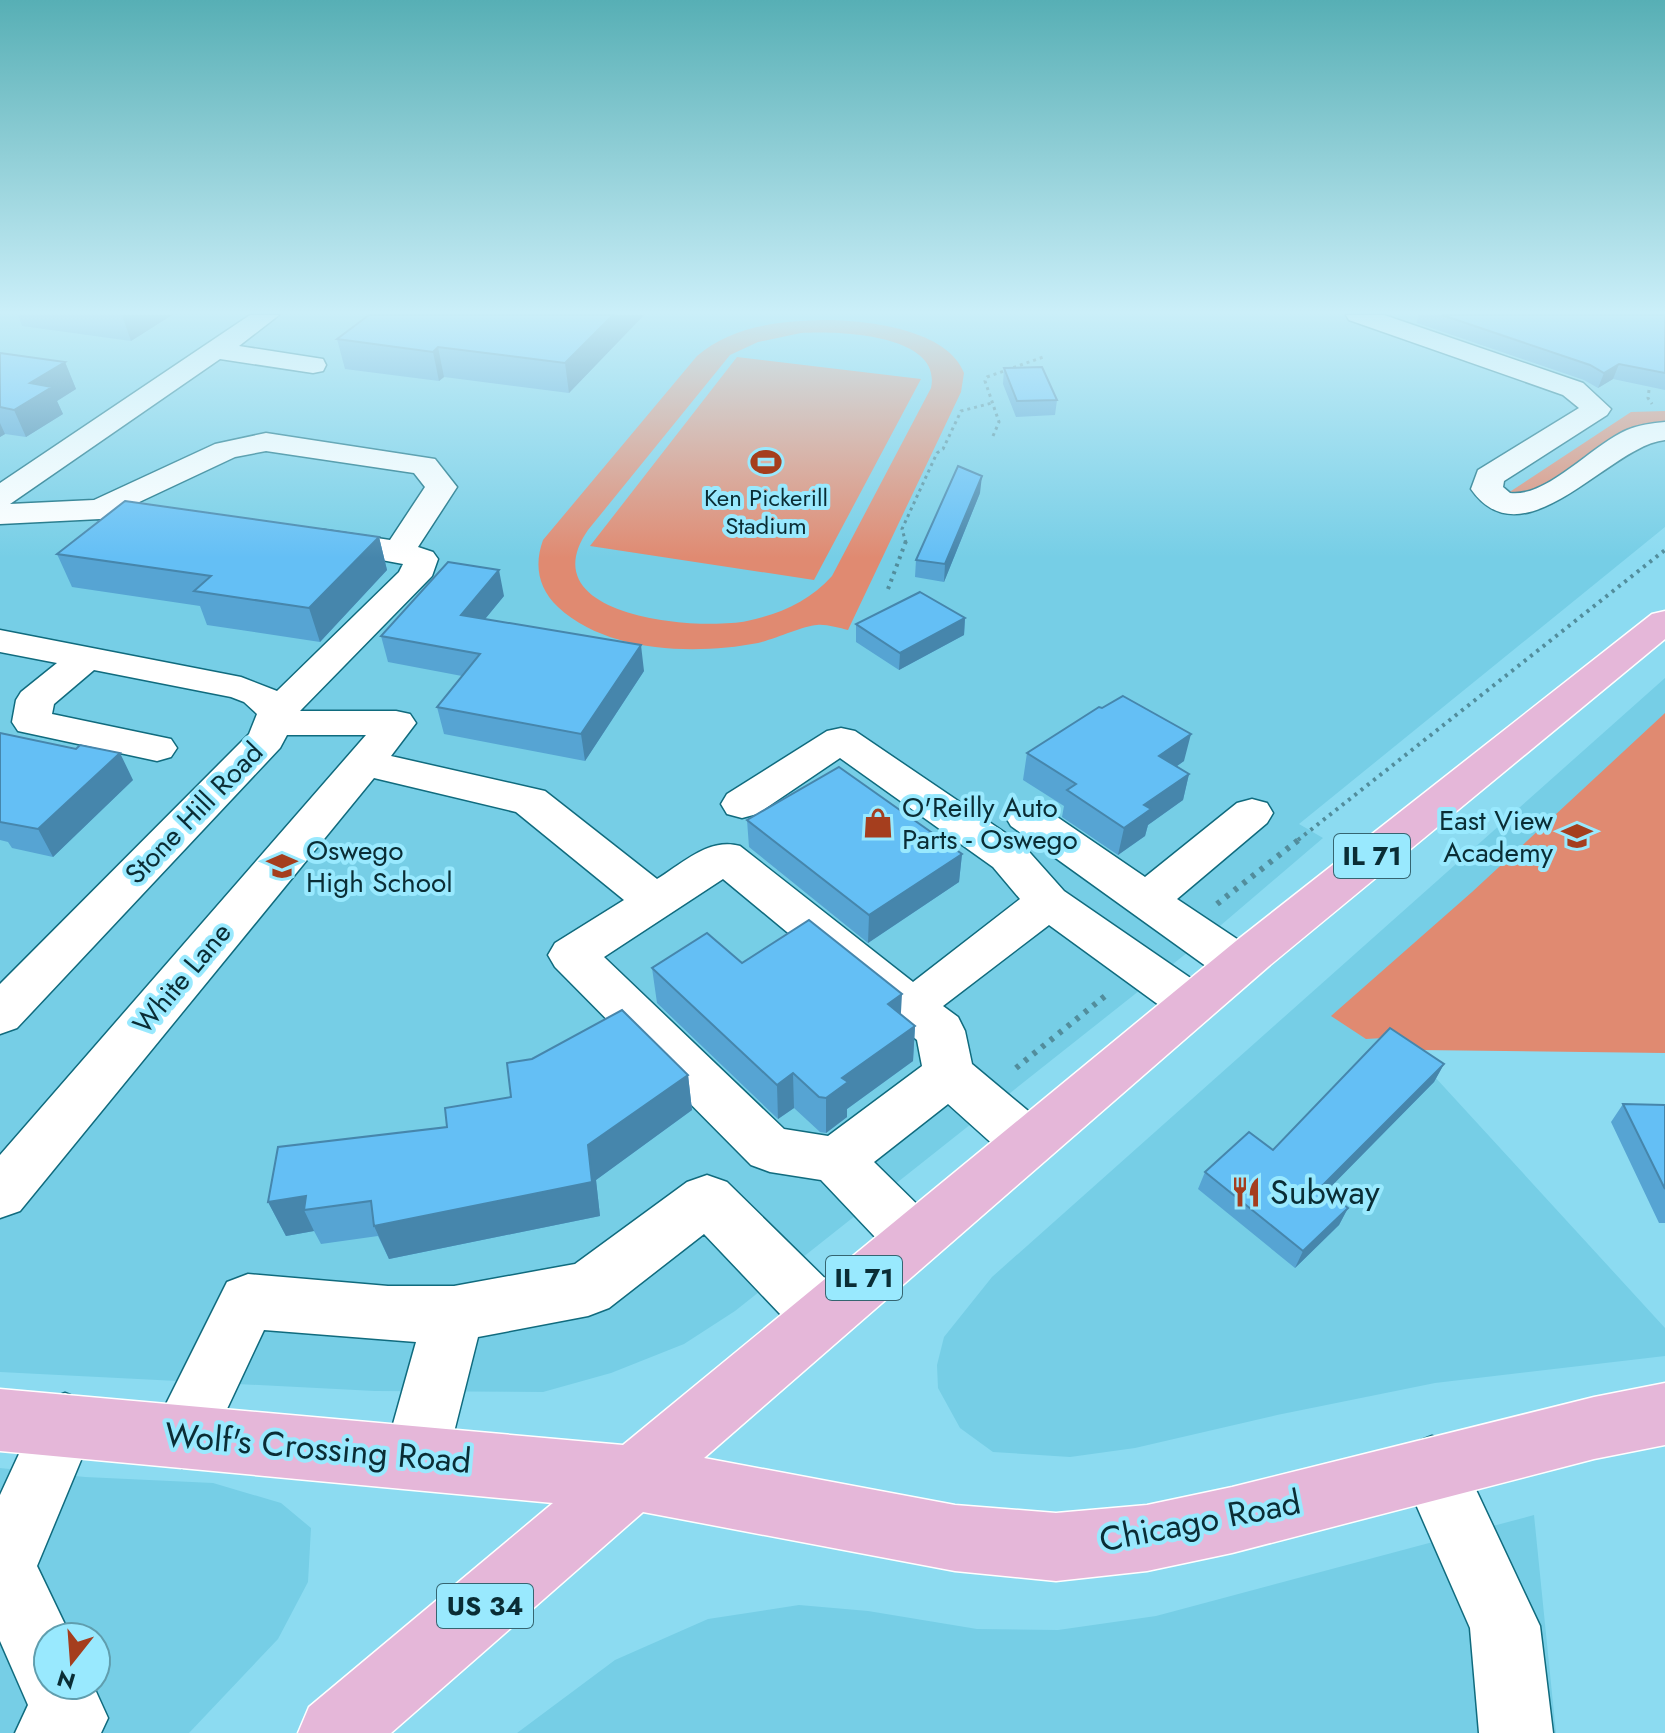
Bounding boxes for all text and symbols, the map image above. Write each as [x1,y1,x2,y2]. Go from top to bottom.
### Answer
sports icon: Ken Pickerill Stadium [749,445,783,479]
place label: Ken Pickerill Stadium [704,480,828,543]
street label: Stone Hill Road [115,733,273,893]
place label: O'Reilly Auto Parts - Oswego [902,787,1078,860]
place label: East View Academy [1439,800,1554,873]
shop icon: O'Reilly Auto Parts - Oswego [861,806,895,840]
school or university icon: East View Academy [1560,819,1594,853]
place label: Oswego High School [306,830,453,903]
road number: IL 71 [1334,834,1410,878]
school or university icon: Oswego High School [265,849,299,883]
street label: White Lane [123,913,241,1043]
place label: Subway [1270,1168,1380,1217]
restaurant icon: Subway [1229,1175,1263,1209]
road number: IL 71 [826,1256,902,1300]
street label: Wolf's Crossing Road [163,1410,473,1486]
street label: Chicago Road [1095,1477,1305,1565]
road number: US 34 [437,1584,533,1628]
north arrow [32,1621,112,1701]
text: N [53,1662,79,1698]

